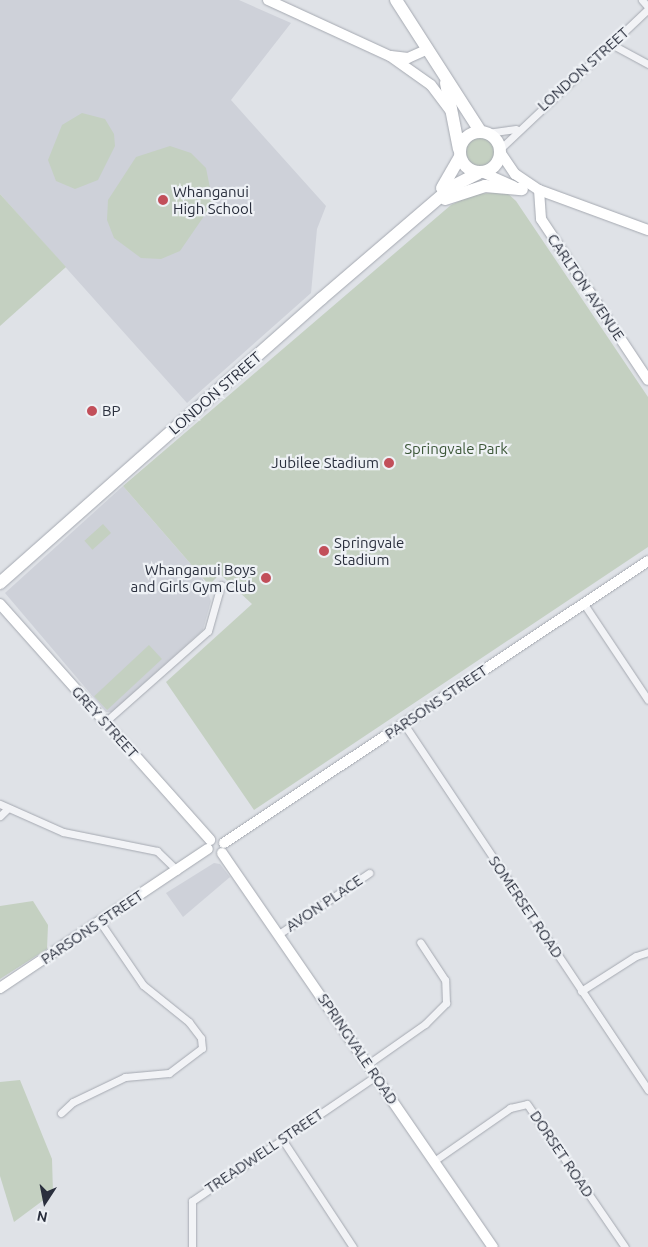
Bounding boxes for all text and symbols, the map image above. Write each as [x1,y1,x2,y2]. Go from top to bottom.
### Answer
street label: LONDON STREET [534,23,632,115]
place label: Whanganui High School [173,182,253,217]
marker: Whanganui High School [157,194,169,206]
street label: CARLTON AVENUE [544,230,628,344]
street label: LONDON STREET [165,348,265,438]
place label: BP [102,402,120,420]
marker: BP [86,405,98,417]
park label: Springvale Park [404,440,508,458]
place label: Jubilee Stadium [271,454,379,472]
marker: Jubilee Stadium [383,457,395,469]
place label: Springvale Stadium [334,533,404,568]
marker: Springvale Stadium [318,545,330,557]
place label: Whanganui Boys and Girls Gym Club [130,560,256,595]
marker: Whanganui Boys and Girls Gym Club [260,572,272,584]
street label: PARSONS STREET [381,661,491,743]
street label: GREY STREET [68,682,142,762]
street label: SOMERSET ROAD [485,852,567,962]
street label: AVON PLACE [282,871,366,935]
street label: PARSONS STREET [37,886,147,968]
street label: SPRINGVALE ROAD [314,990,402,1108]
street label: TREADWELL STREET [202,1105,326,1197]
street label: DORSET ROAD [526,1107,598,1201]
north arrow [20,1177,70,1227]
text: N [35,1208,49,1226]

